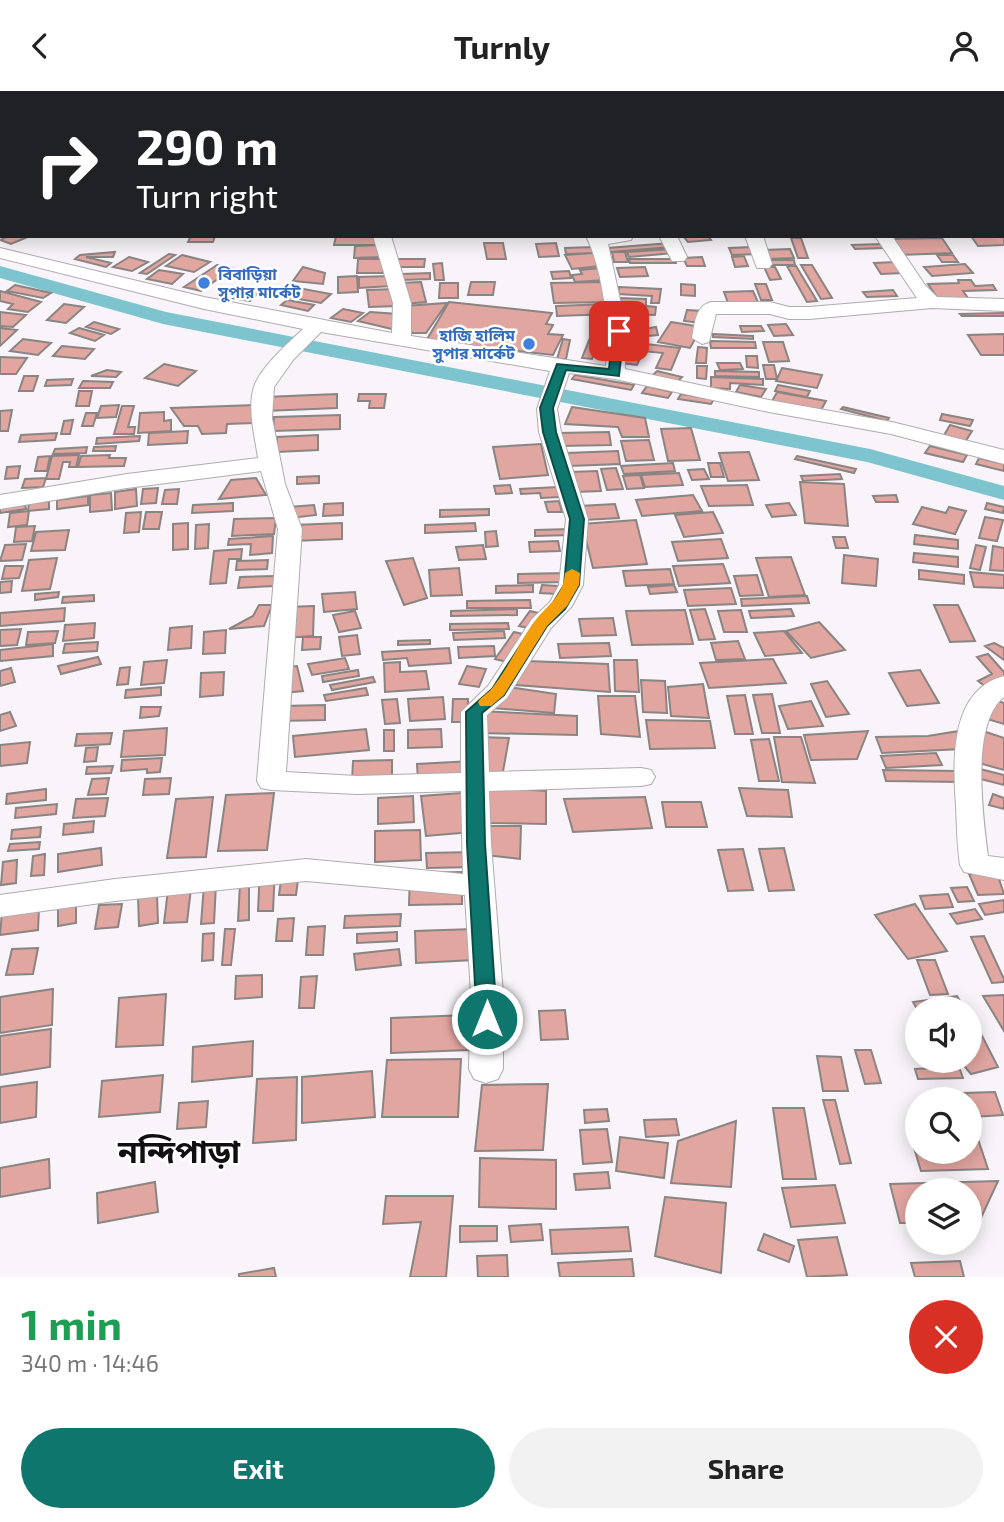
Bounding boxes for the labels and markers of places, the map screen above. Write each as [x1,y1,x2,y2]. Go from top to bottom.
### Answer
place label: বিবাড়িয়া সুপার মার্কেট [217,264,302,303]
marker: বিবাড়িয়া সুপার মার্কেট [196,275,212,291]
pin [589,301,649,361]
place label: হাজি হালিম সুপার মার্কেট [431,325,516,364]
marker: হাজি হালিম সুপার মার্কেট [521,336,537,352]

